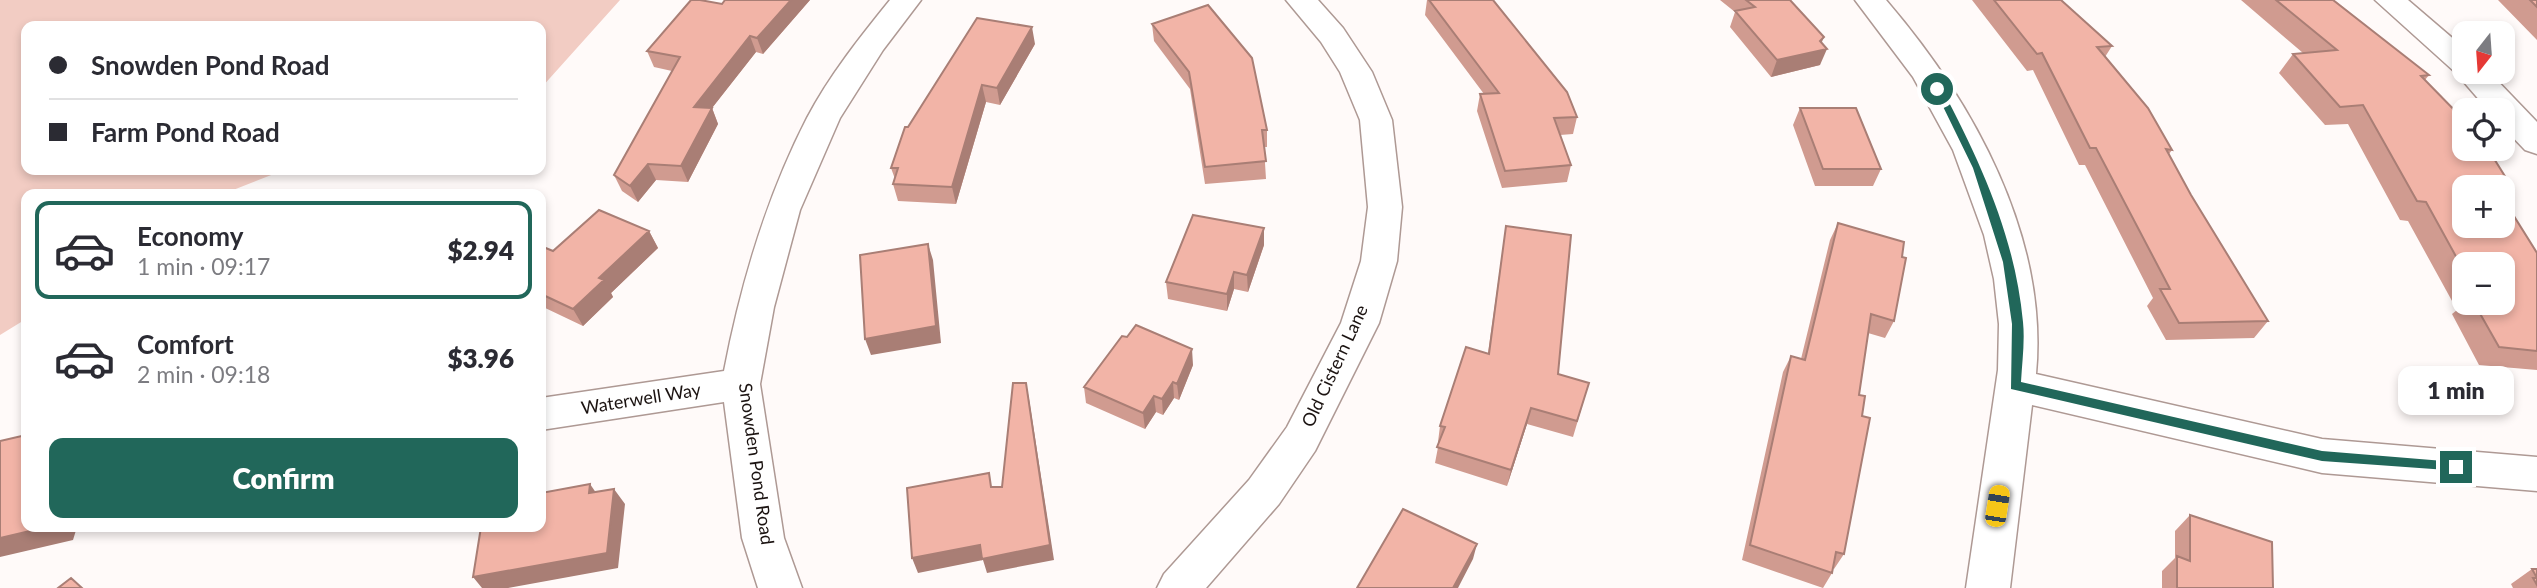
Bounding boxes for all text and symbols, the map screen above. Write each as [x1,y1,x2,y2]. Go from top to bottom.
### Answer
north arrow [2452,21,2515,84]
map controls [2452,21,2515,315]
text: Snowden Pond Road [91,49,330,81]
route start [1921,73,1953,105]
button: locate [2452,98,2515,161]
text: Farm Pond Road [91,116,280,148]
button: + [2452,175,2515,238]
icon: car [53,219,116,282]
text: Economy [137,220,243,252]
text: $2.94 [447,234,514,266]
text: 1 min · 09:17 [137,252,270,280]
button: − [2452,252,2515,315]
street label: Old Cistern Lane [1296,301,1372,430]
icon: car [53,327,116,390]
text: Comfort [137,328,234,360]
text: $3.96 [447,342,514,374]
text: 2 min · 09:18 [137,360,270,388]
callout: 1 min [2398,365,2514,414]
text: 1 min [2427,376,2485,404]
street label: Waterwell Way [579,378,703,418]
street label: Snowden Pond Road [735,382,779,546]
button: Confirm [49,438,518,518]
route end [2440,451,2472,483]
car [1984,484,2011,528]

